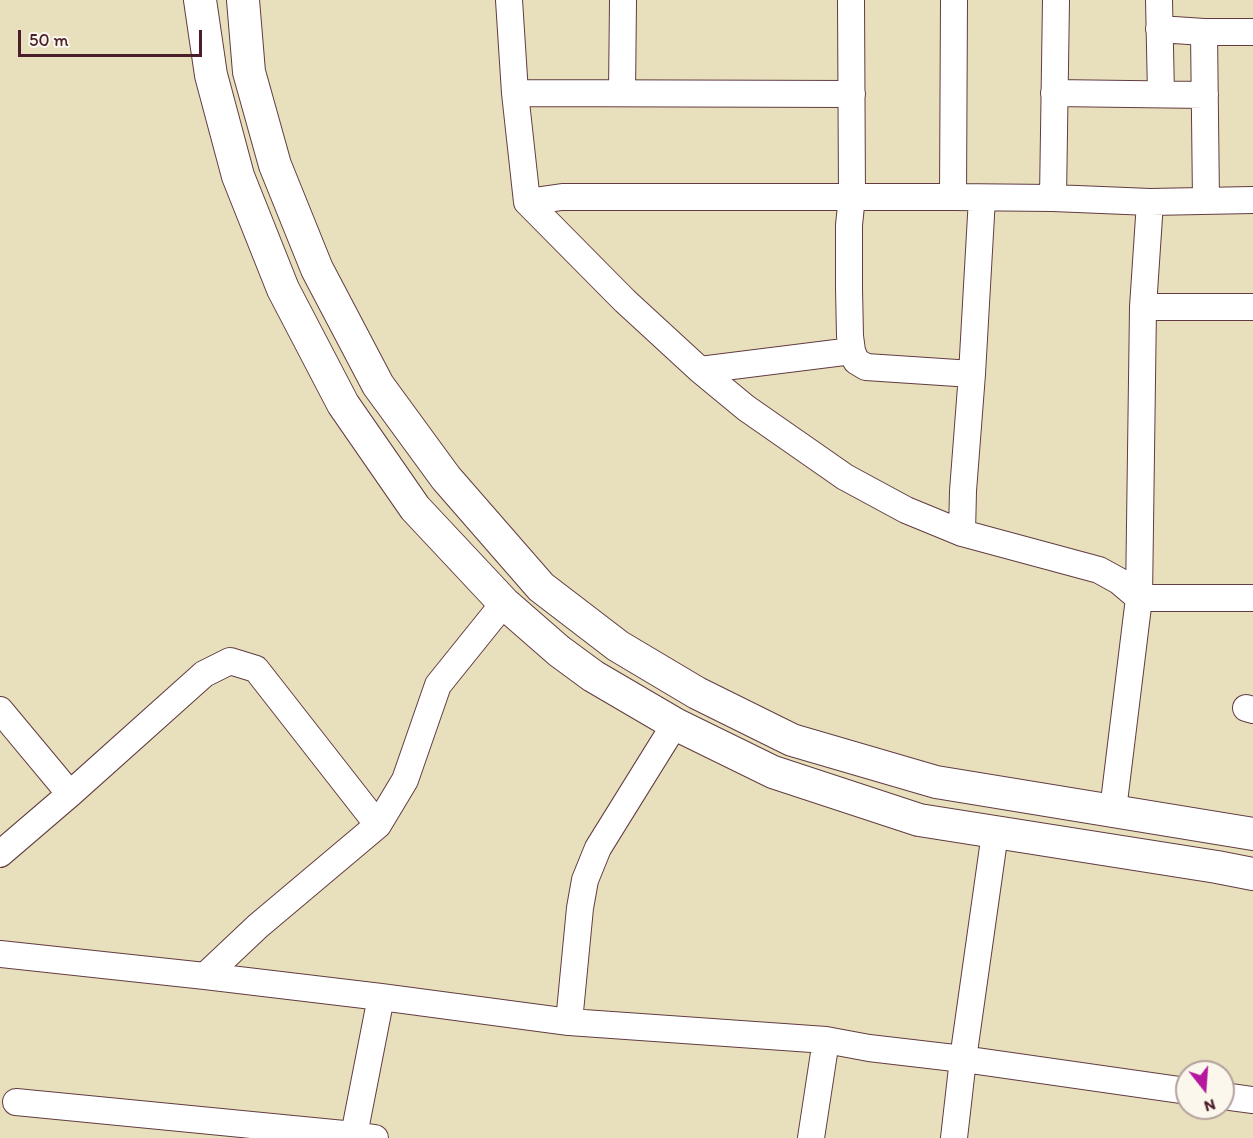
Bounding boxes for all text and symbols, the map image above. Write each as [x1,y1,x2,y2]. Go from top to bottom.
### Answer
scale bar [21,18,206,56]
text: 50 m [29,29,69,51]
north arrow [1175,1060,1235,1120]
text: N [1202,1095,1218,1116]

